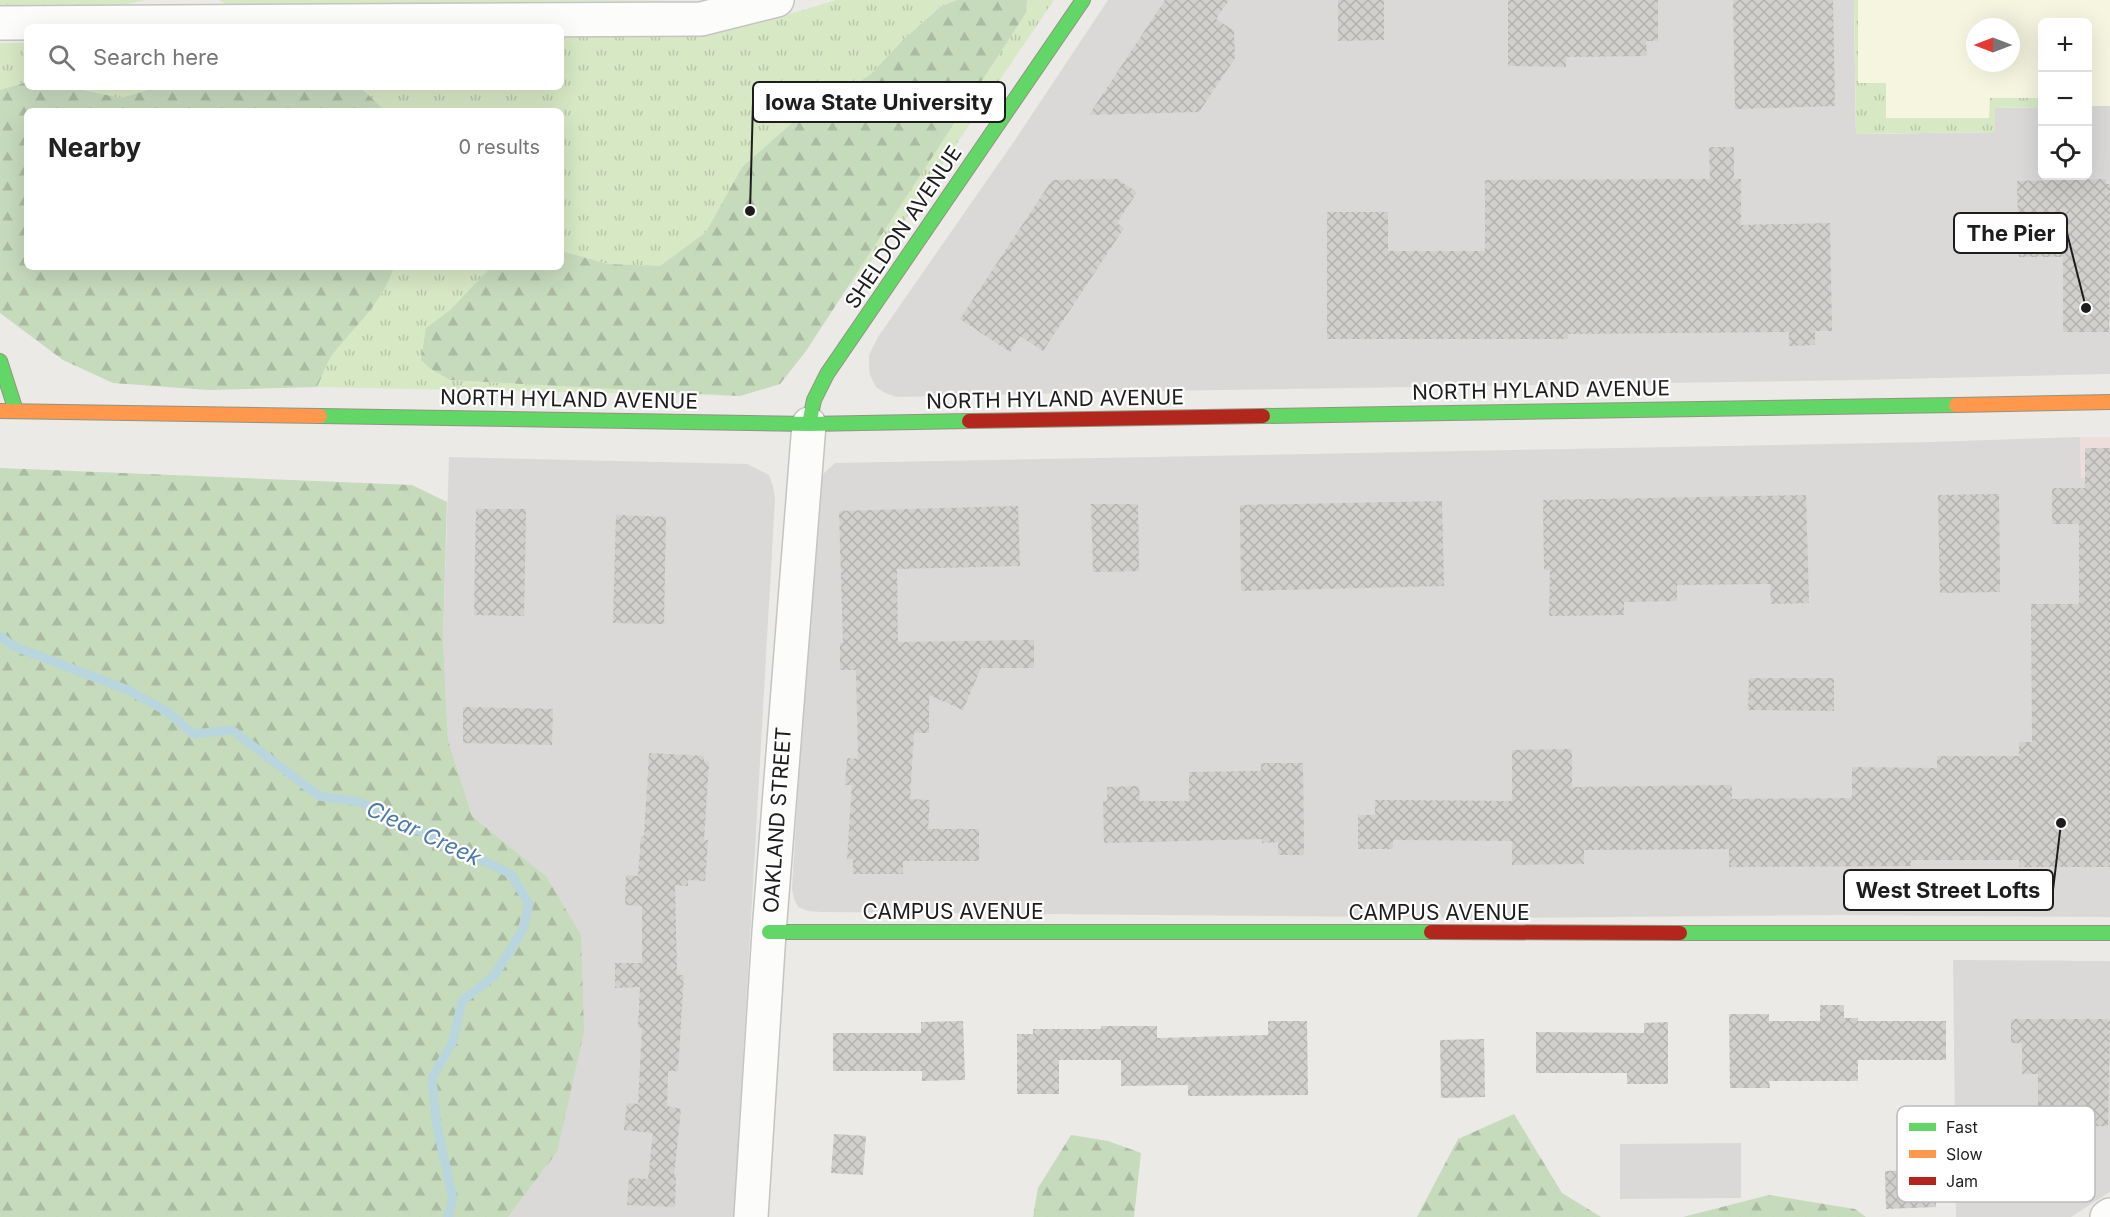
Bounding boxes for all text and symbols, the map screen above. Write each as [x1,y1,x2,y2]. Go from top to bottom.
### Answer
north arrow [1966,18,2020,72]
map controls [2038,18,2092,180]
button: + [2038,18,2092,72]
search box [24,24,564,90]
icon: search [45,41,78,74]
text: Search here [93,44,219,70]
button: − [2038,72,2092,126]
callout: Iowa State University [753,82,1005,122]
text: Iowa State University [765,89,993,115]
button: locate [2038,126,2092,180]
text: Nearby [48,132,141,163]
text: 0 results [458,135,540,159]
street label: SHELDON AVENUE [839,141,967,313]
callout: The Pier [1954,213,2067,253]
text: The Pier [1967,220,2056,246]
street label: NORTH HYLAND AVENUE [1412,375,1670,405]
street label: NORTH HYLAND AVENUE [440,384,698,414]
street label: NORTH HYLAND AVENUE [926,384,1184,414]
street label: OAKLAND STREET [758,726,796,914]
water label: Clear Creek [363,795,486,871]
callout: West Street Lofts [1844,870,2053,910]
text: West Street Lofts [1856,877,2040,903]
street label: CAMPUS AVENUE [862,899,1044,924]
street label: CAMPUS AVENUE [1348,900,1530,925]
legend [1897,1106,2095,1202]
text: Fast [1946,1117,1978,1137]
text: Slow [1946,1144,1983,1164]
text: Jam [1946,1171,1978,1191]

